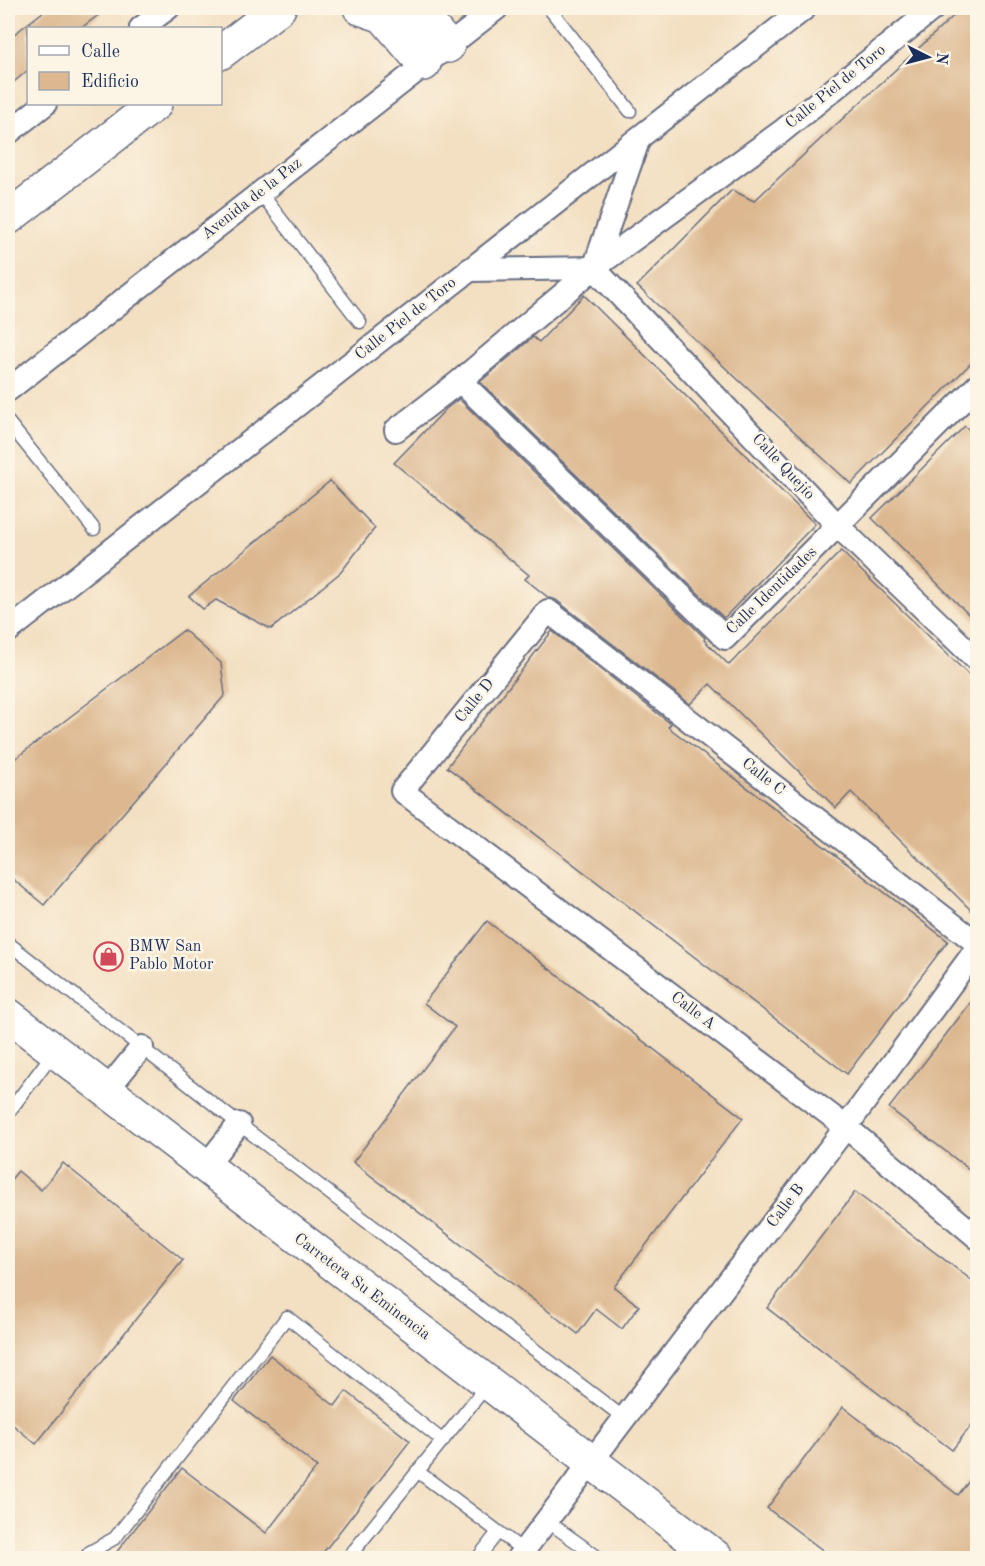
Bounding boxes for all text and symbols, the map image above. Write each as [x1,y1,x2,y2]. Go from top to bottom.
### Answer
legend [27,27,222,105]
north arrow [898,27,958,87]
street label: Calle Piel de Toro [783,42,889,132]
text: Calle [81,43,120,61]
text: N [932,51,950,66]
text: Edificio [81,73,139,91]
street label: Avenida de la Paz [199,155,305,243]
street label: Calle Piel de Toro [352,275,460,363]
street label: Calle Quejío [749,431,817,503]
street label: Calle Identidades [724,544,820,638]
street label: Calle D [453,676,497,726]
street label: Calle C [738,755,788,799]
place label: BMW San Pablo Motor [129,939,214,973]
shop icon: BMW San Pablo Motor [92,940,124,972]
street label: Calle A [668,989,718,1033]
street label: Calle B [765,1181,807,1231]
street label: Carretera Su Eminencia [291,1231,433,1343]

